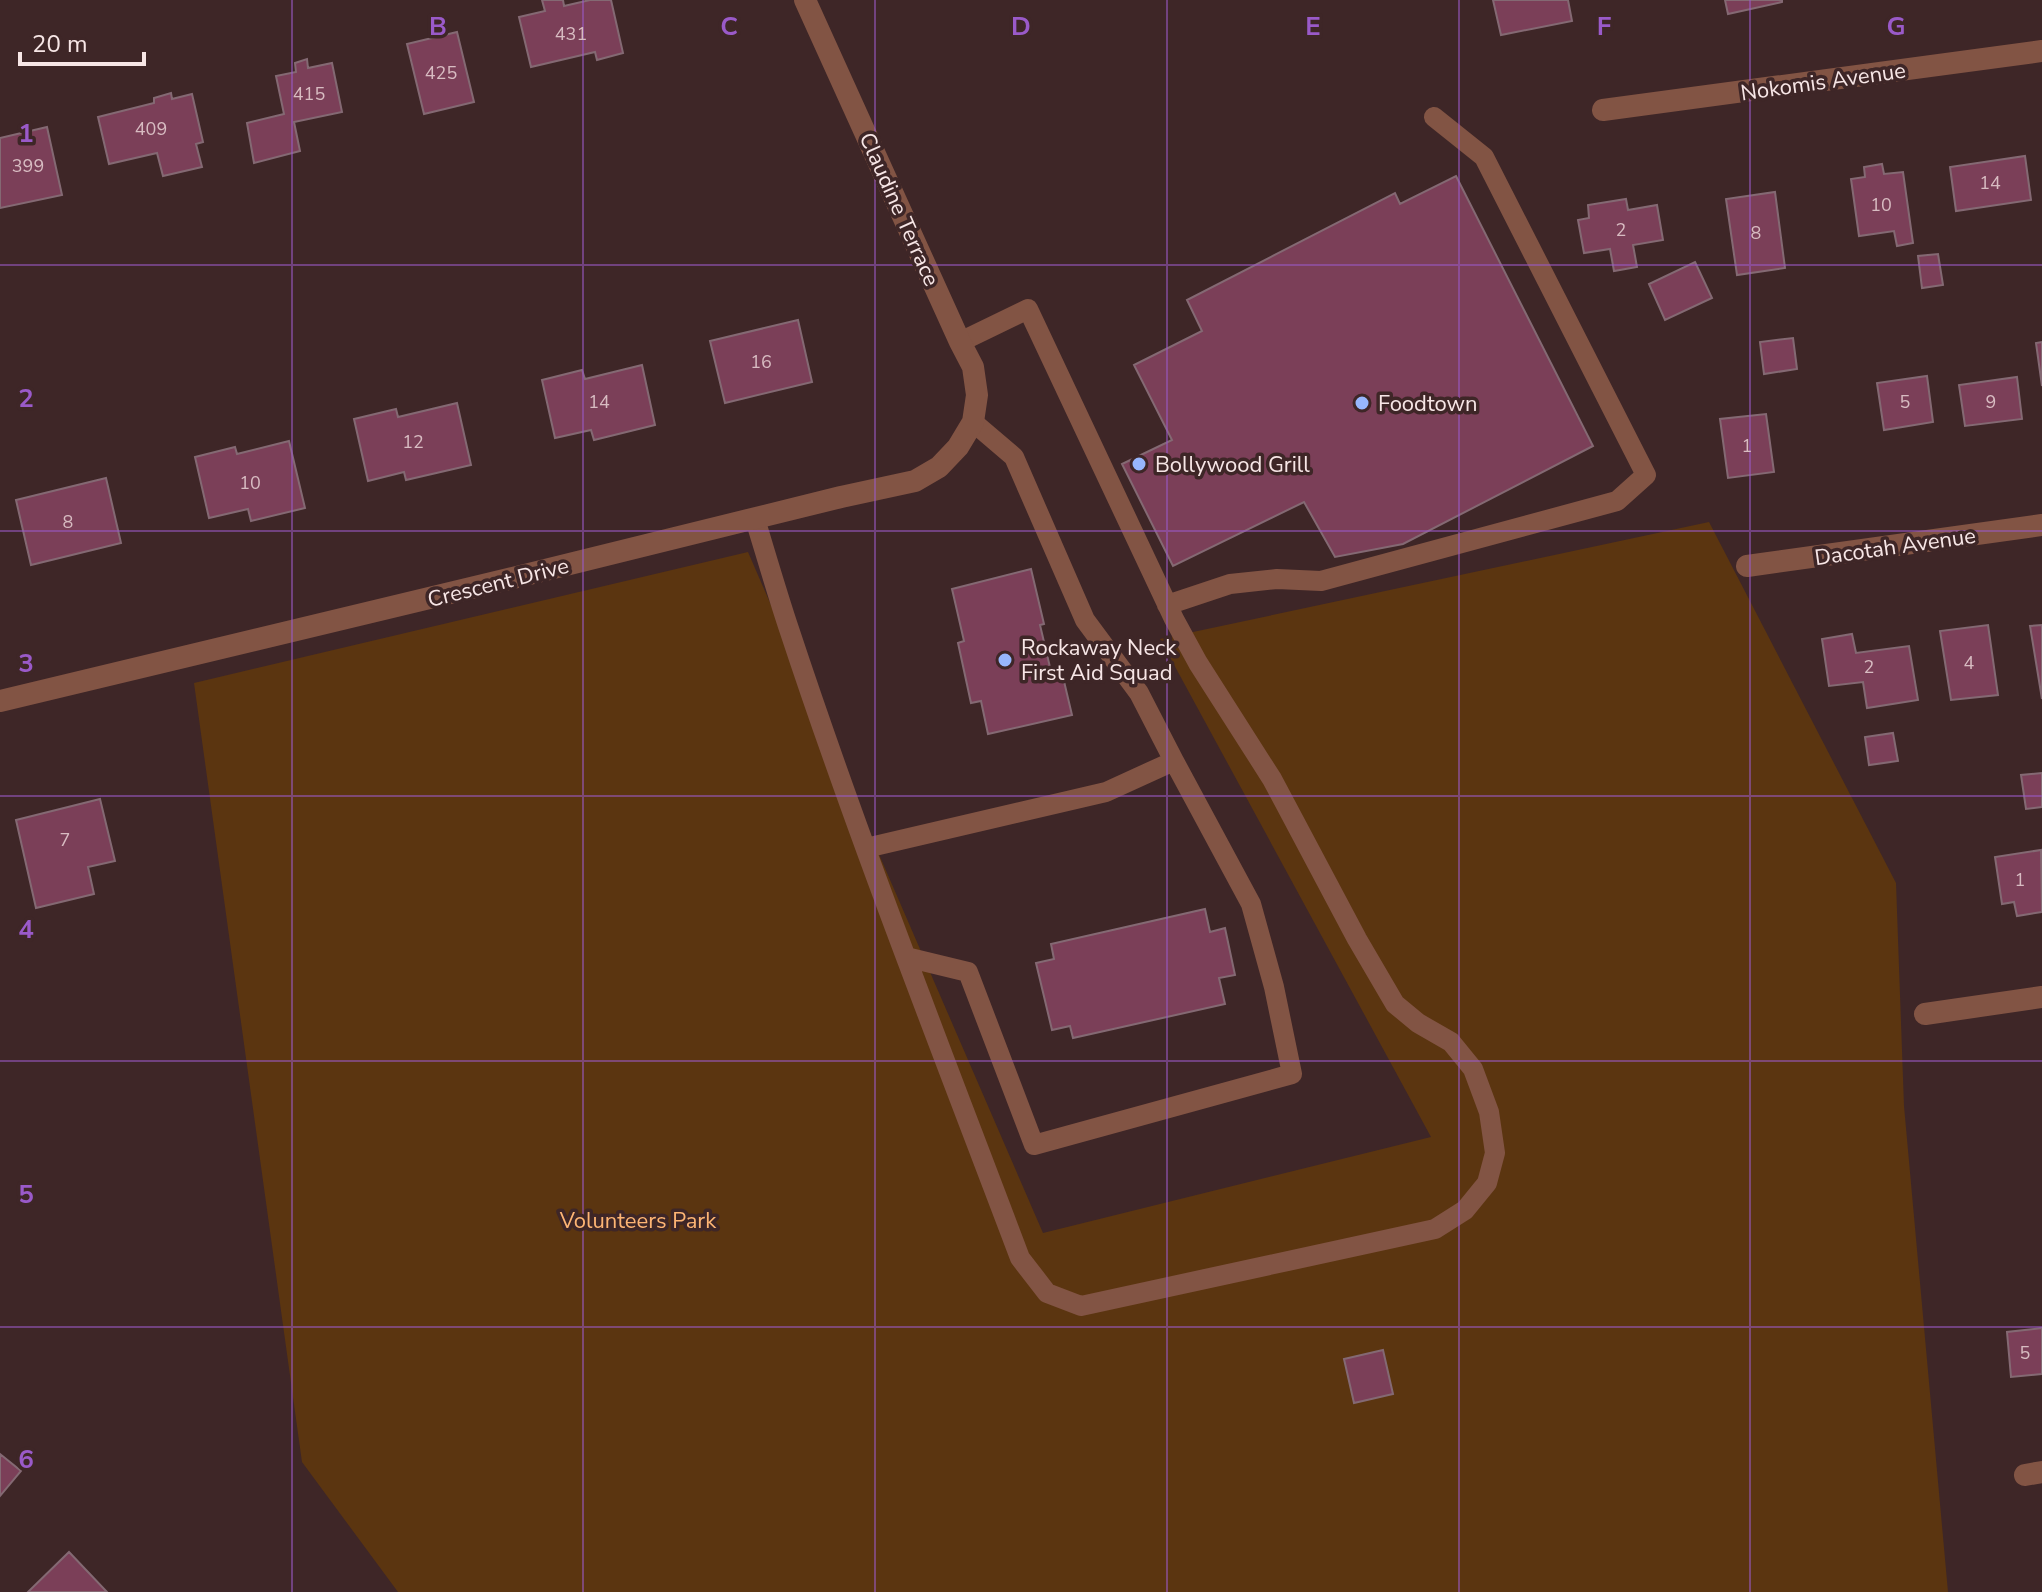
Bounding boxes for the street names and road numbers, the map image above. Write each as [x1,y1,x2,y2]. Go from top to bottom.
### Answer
street label: Nokomis Avenue [1739,56,1908,108]
street label: Claudine Terrace [852,128,946,291]
street label: Dacotah Avenue [1813,521,1978,573]
street label: Crescent Drive [424,551,572,615]

